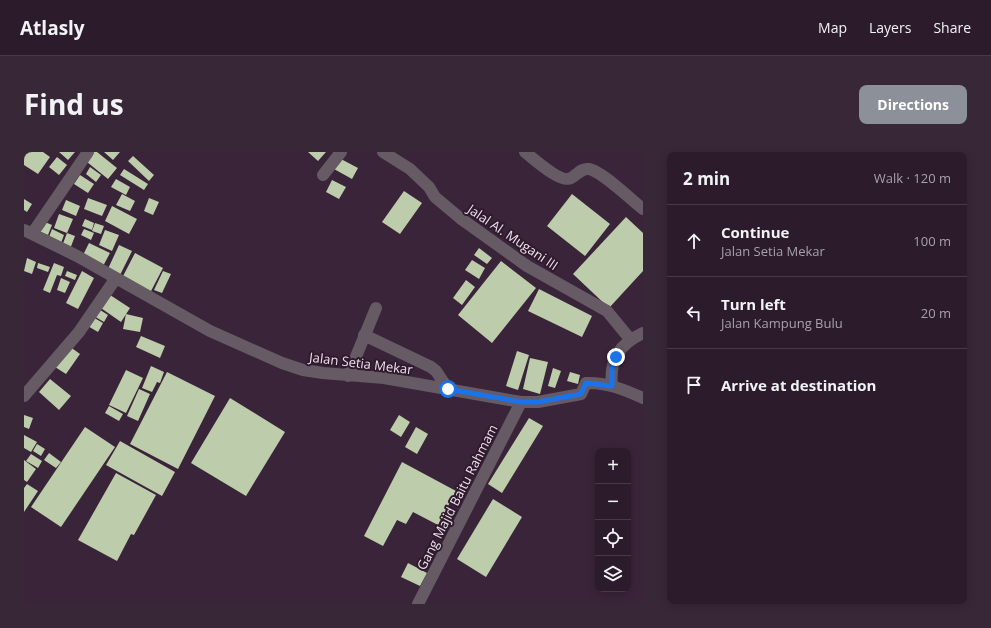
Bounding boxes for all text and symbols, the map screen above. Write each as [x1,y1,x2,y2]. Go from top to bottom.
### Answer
text: Atlasly [20,15,85,41]
text: Map [818,18,847,37]
text: Layers [869,18,911,37]
text: Share [933,18,971,37]
text: Find us [24,85,124,123]
button: Directions [859,85,967,124]
text: 2 min [683,167,730,190]
text: Walk · 120 m [874,169,951,187]
street label: Jalal Al. Mugani III [463,199,562,274]
text: Continue [721,222,789,242]
icon: ahead [683,230,705,252]
text: 100 m [913,232,951,250]
text: Jalan Setia Mekar [721,242,825,260]
text: Turn left [721,294,786,314]
icon: left [683,302,705,324]
text: 20 m [921,304,951,322]
text: Jalan Kampung Bulu [721,314,843,332]
street label: Jalan Setia Mekar [306,347,414,378]
route end [607,348,625,366]
icon: arrive [683,374,705,396]
text: Arrive at destination [721,375,876,395]
route start [439,380,457,398]
street label: Gang Majid Baitu Rahmam [412,421,502,573]
map controls [595,448,631,592]
button: + [595,448,631,484]
button: − [595,484,631,520]
button: locate [595,520,631,556]
button: layers [595,556,631,592]

